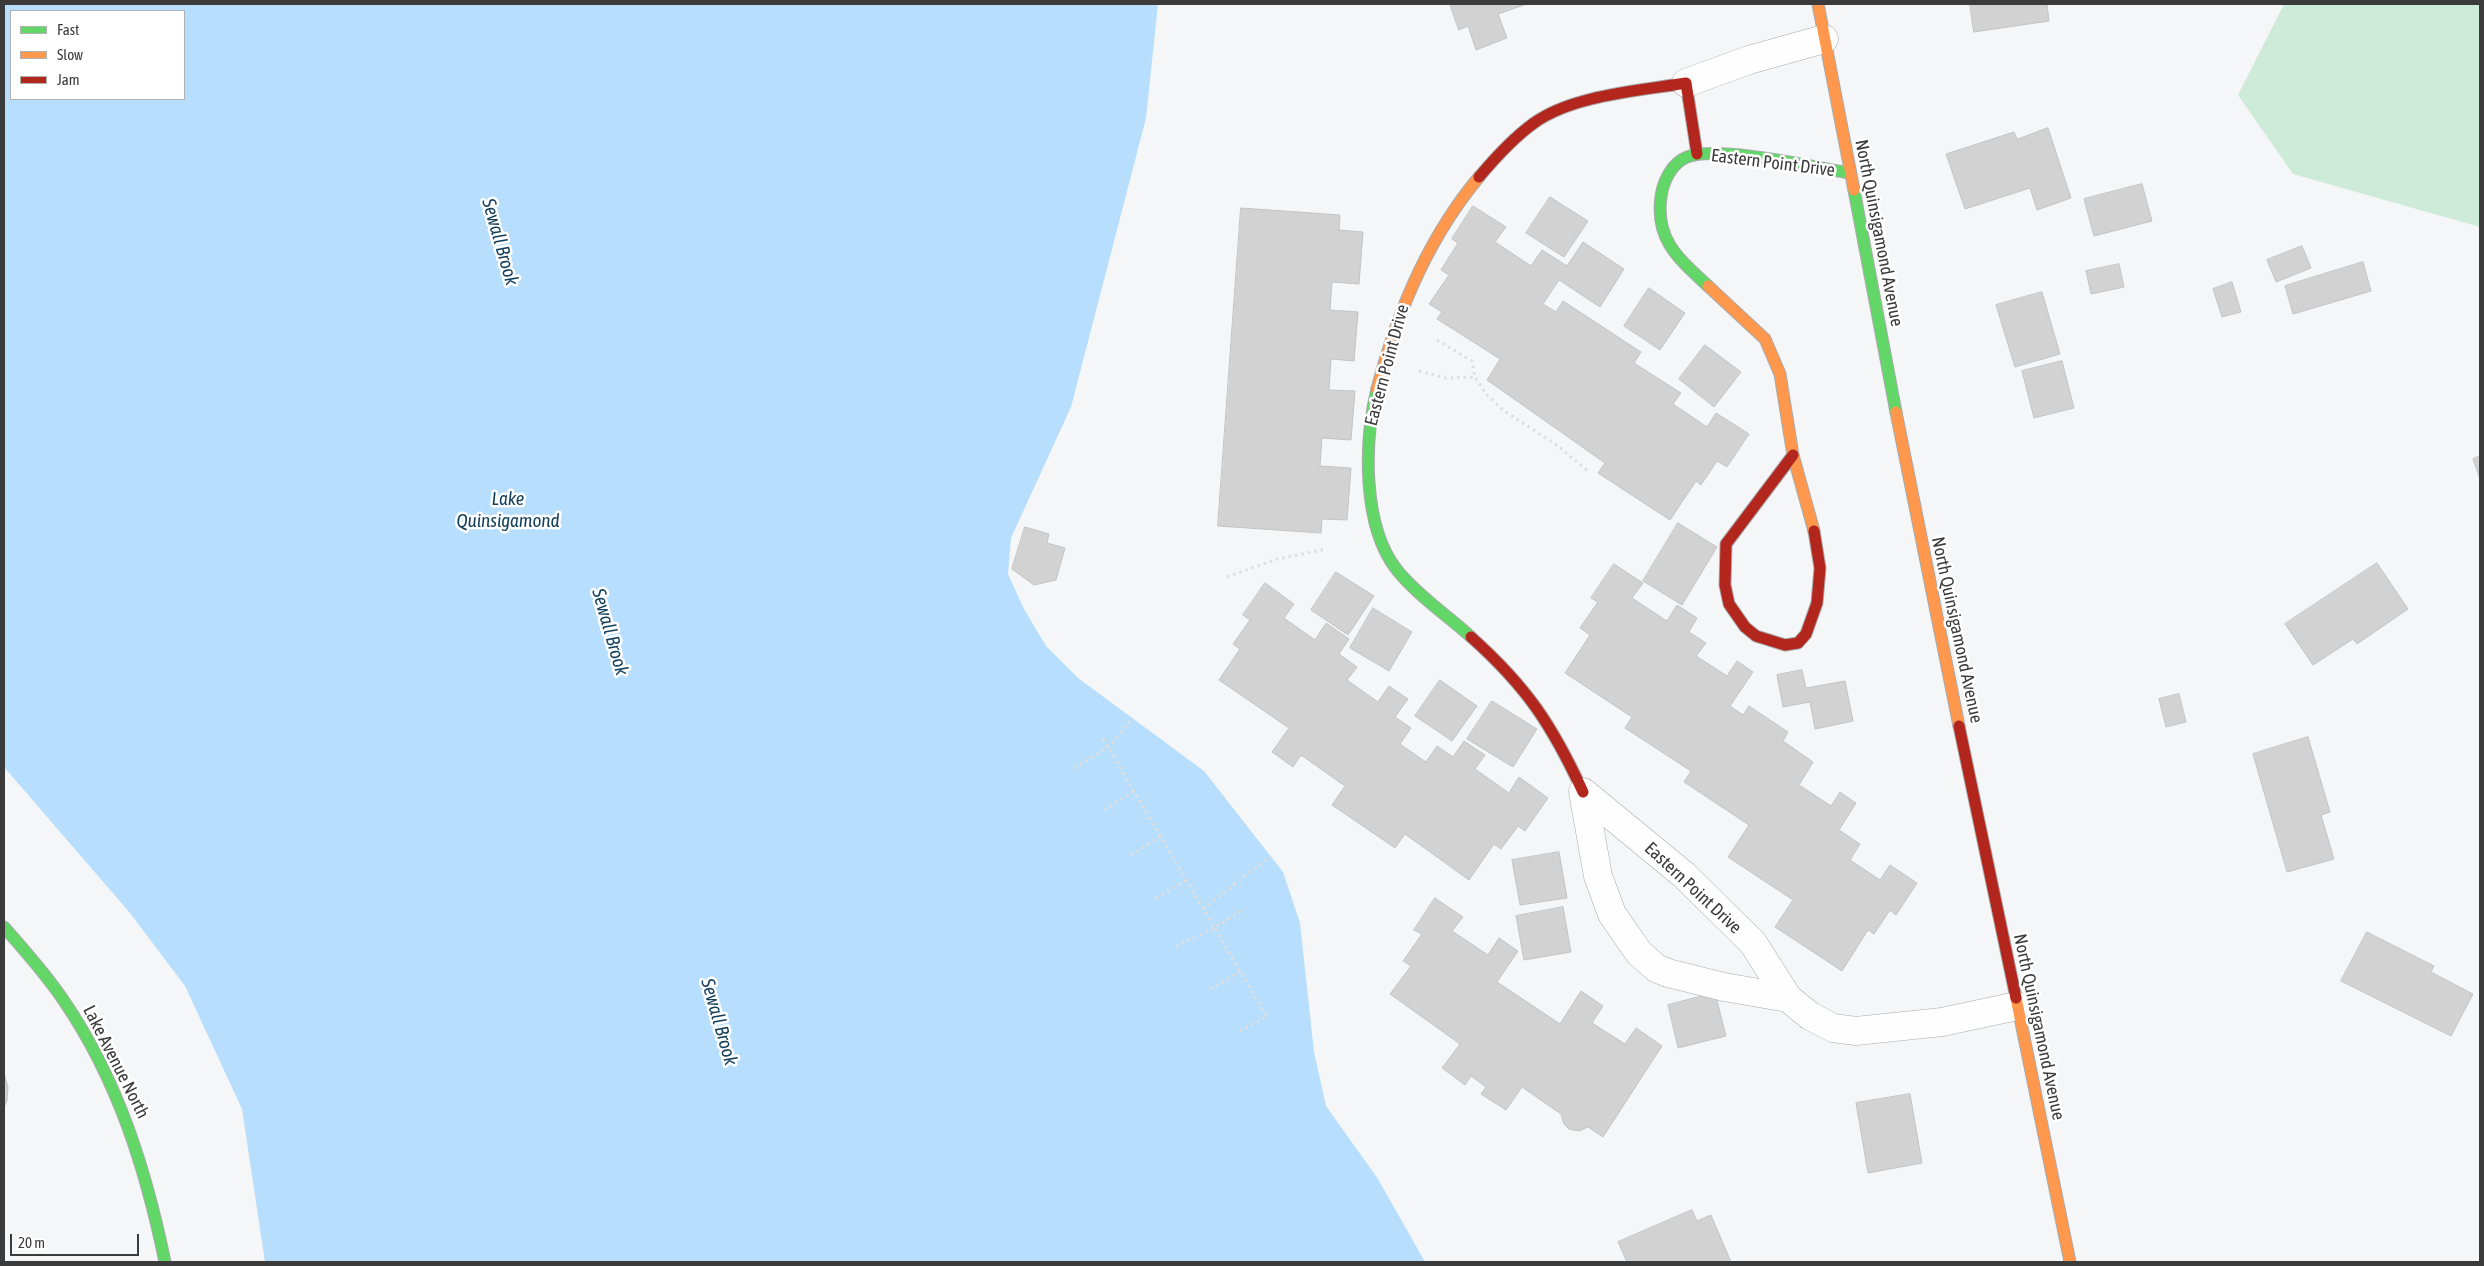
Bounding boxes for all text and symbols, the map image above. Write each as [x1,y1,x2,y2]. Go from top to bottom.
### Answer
legend [10,10,185,100]
text: Fast [57,21,79,38]
text: Slow [57,46,83,63]
text: Jam [57,71,80,88]
street label: North Quinsigamond Avenue [1850,138,1908,328]
street label: Eastern Point Drive [1710,145,1836,181]
water label: Sewall Brook [477,196,523,288]
street label: Eastern Point Drive [1360,302,1414,428]
water label: Lake Quinsigamond [456,488,560,532]
street label: North Quinsigamond Avenue [1927,535,1987,725]
water label: Sewall Brook [587,586,633,678]
street label: Eastern Point Drive [1640,838,1746,938]
street label: North Quinsigamond Avenue [2009,932,2069,1122]
water label: Sewall Brook [696,976,742,1068]
street label: Lake Avenue North [78,1002,154,1122]
scale bar [12,1224,141,1256]
text: 20 m [18,1234,45,1251]

